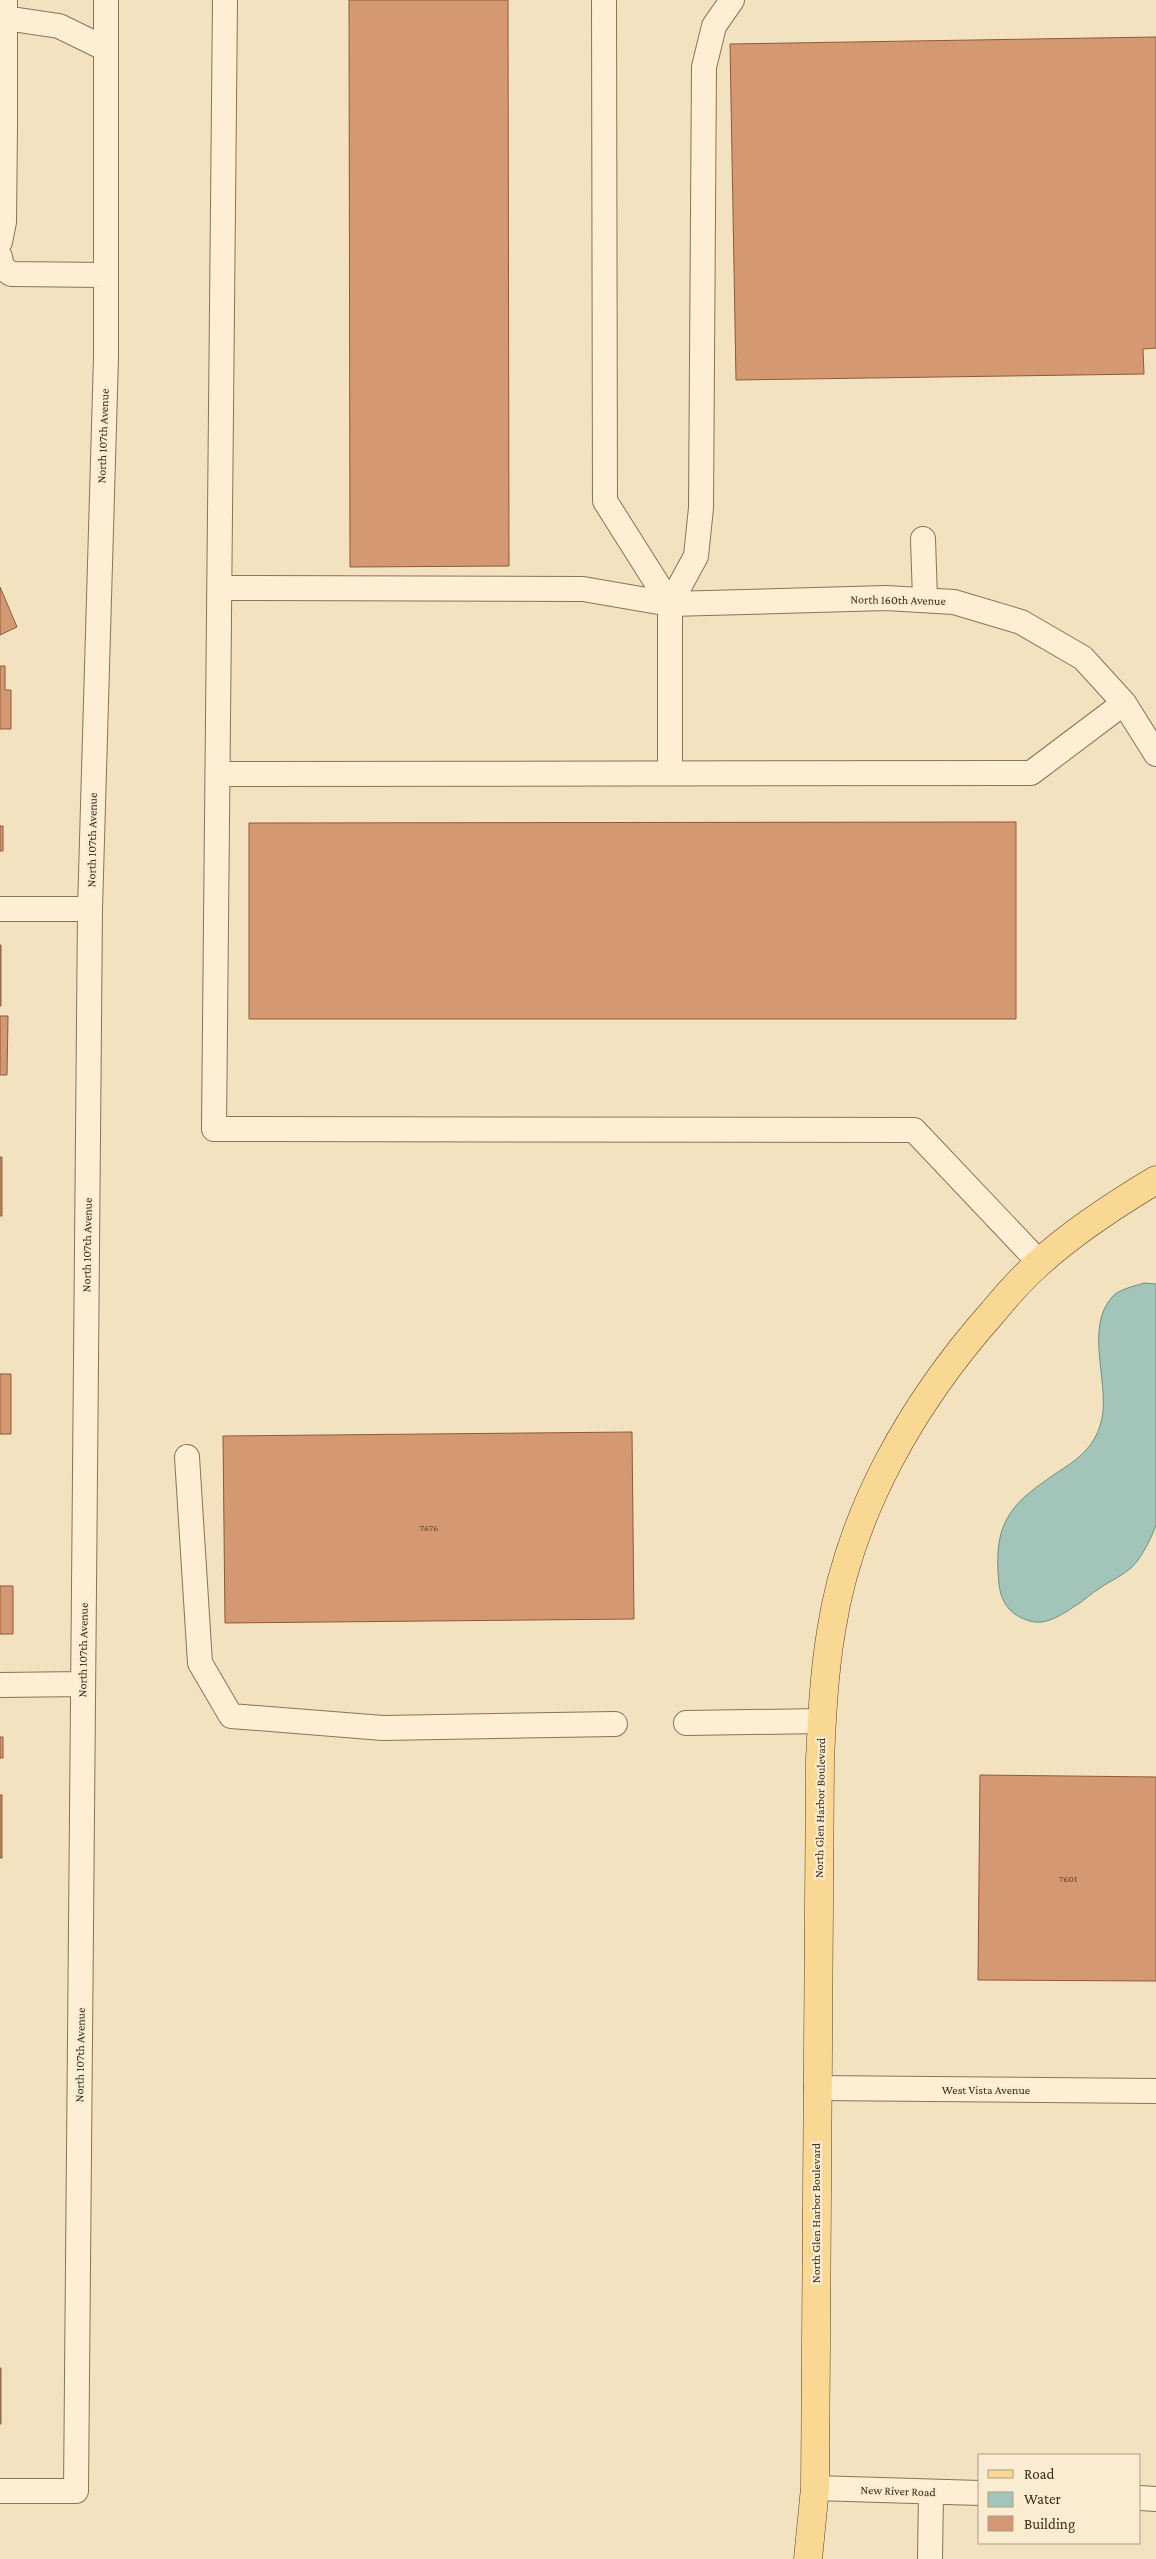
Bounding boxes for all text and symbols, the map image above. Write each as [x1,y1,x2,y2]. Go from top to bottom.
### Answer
street label: North 107th Avenue [94,388,112,484]
street label: North 160th Avenue [850,592,946,608]
street label: North 107th Avenue [84,793,100,887]
street label: North 107th Avenue [79,1198,95,1292]
house number: 7676 [420,1522,438,1533]
street label: North 107th Avenue [75,1603,91,1697]
street label: North Glen Harbor Boulevard [812,1737,828,1878]
house number: 7601 [1059,1873,1077,1884]
street label: North 107th Avenue [72,2008,88,2102]
street label: West Vista Avenue [942,2083,1030,2097]
street label: North Glen Harbor Boulevard [809,2142,823,2283]
legend [978,2454,1141,2544]
text: Road [1024,2466,1055,2482]
street label: New River Road [860,2483,937,2499]
text: Water [1024,2491,1061,2507]
text: Building [1024,2516,1075,2533]

